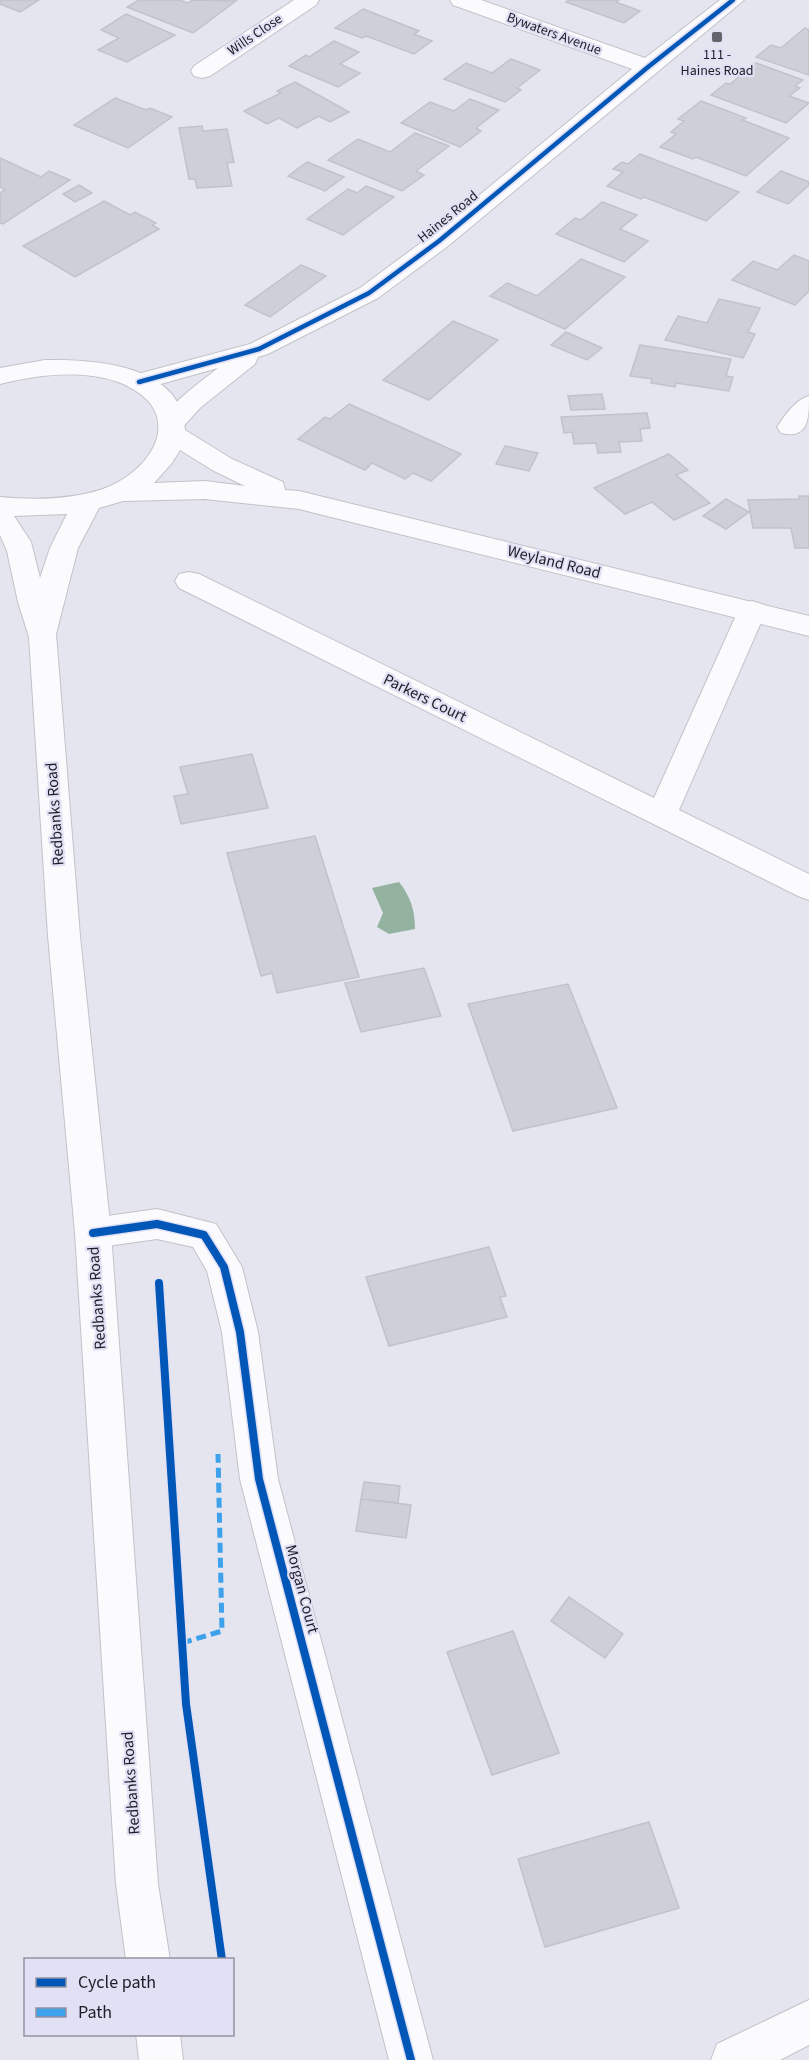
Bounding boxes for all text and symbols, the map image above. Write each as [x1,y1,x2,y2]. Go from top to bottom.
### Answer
street label: Bywaters Avenue [504,8,604,60]
street label: Wills Close [224,9,286,61]
marker: 111 - Haines Road [710,30,724,44]
place label: 111 - Haines Road [681,45,753,81]
street label: Haines Road [413,186,483,248]
street label: Weyland Road [505,540,603,584]
street label: Parkers Court [380,668,471,728]
street label: Redbanks Road [40,762,70,866]
street label: Redbanks Road [82,1246,112,1350]
street label: Morgan Court [280,1542,325,1636]
street label: Redbanks Road [116,1731,146,1835]
legend [24,1958,234,2036]
text: Cycle path [78,1970,156,1995]
text: Path [78,2000,112,2025]

